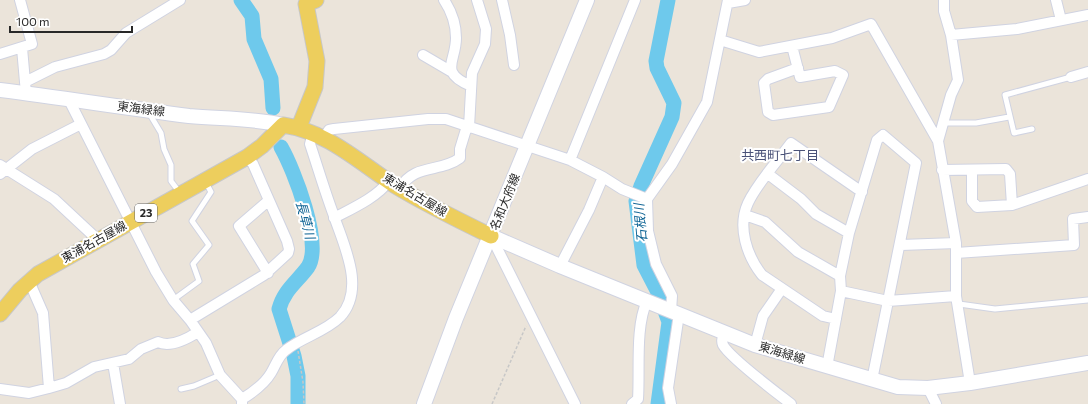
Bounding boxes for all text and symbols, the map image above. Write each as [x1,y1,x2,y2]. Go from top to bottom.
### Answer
scale bar [10,8,132,34]
text: 100 m [16,14,50,28]
street label: 東海緑線 [116,98,166,118]
district label: 共西町七丁目 [741,147,819,163]
street label: 東浦名古屋線 [381,170,450,219]
street label: 名和大府線 [486,171,522,232]
water label: 長草川 [293,199,319,243]
water label: 石根川 [630,201,650,243]
road number: 23 [135,204,157,222]
street label: 東浦名古屋線 [59,218,128,265]
street label: 東海緑線 [757,338,807,366]

